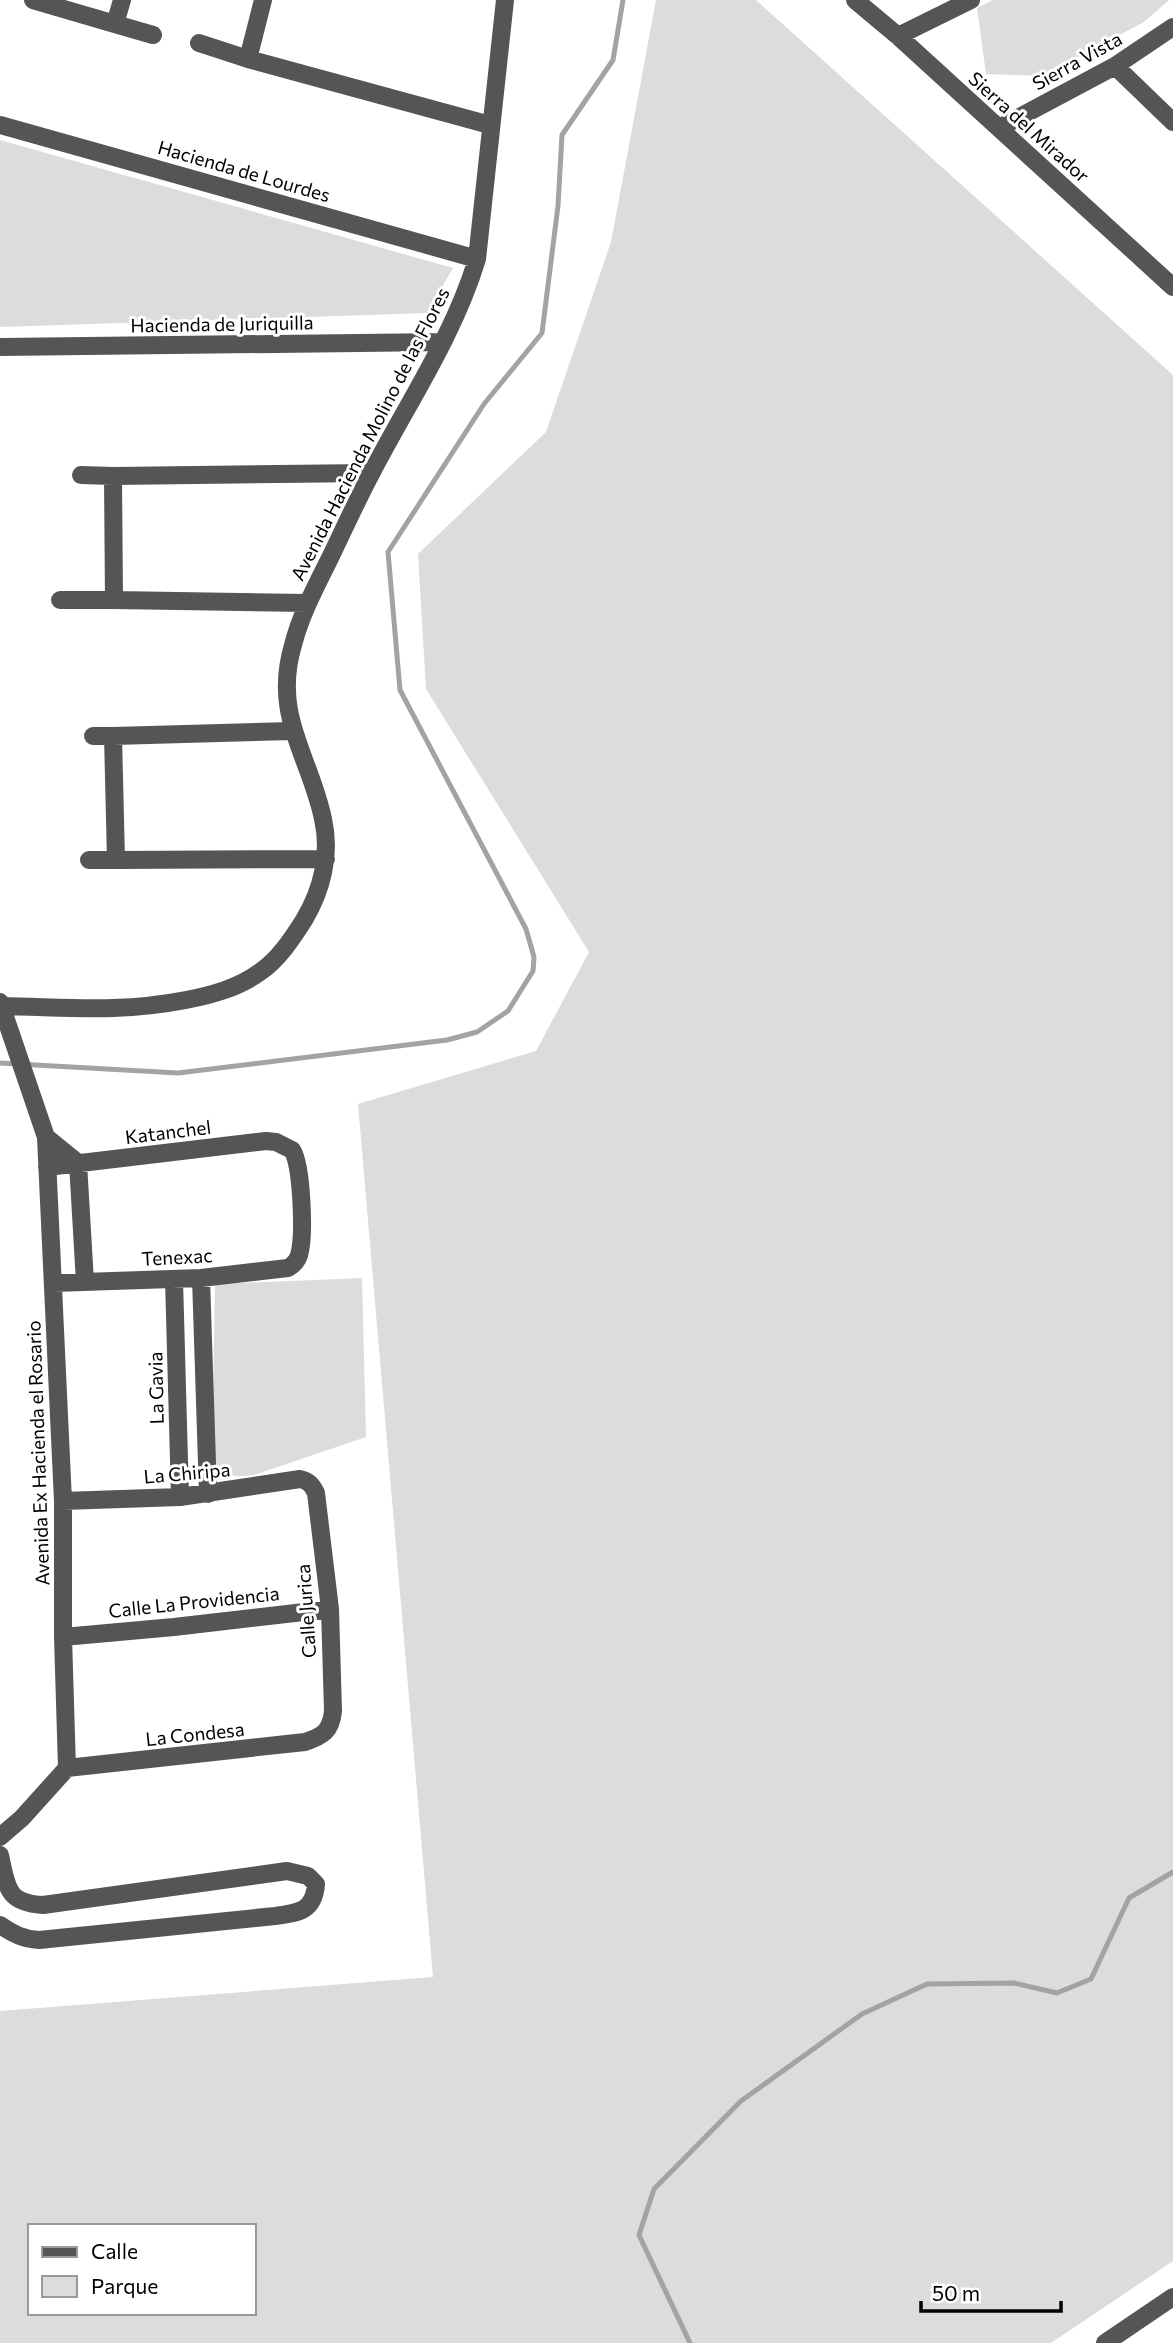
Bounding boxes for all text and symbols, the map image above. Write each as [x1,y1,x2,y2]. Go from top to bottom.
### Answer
street label: Sierra Vista [1028,27,1126,95]
street label: Sierra del Mirador [964,66,1095,187]
street label: Hacienda de Lourdes [155,135,333,206]
street label: Avenida Hacienda Molino de las Flores [285,283,454,584]
street label: Hacienda de Juriquilla [130,310,314,337]
street label: Katanchel [124,1115,212,1148]
street label: Tenexac [141,1243,213,1270]
street label: Avenida Ex Hacienda el Rosario [21,1320,54,1586]
street label: La Gavia [143,1351,168,1425]
street label: La Chiripa [143,1457,231,1488]
street label: Calle Jurica [291,1563,320,1659]
street label: Calle La Providencia [107,1581,281,1622]
street label: La Condesa [144,1717,246,1750]
legend [28,2224,256,2315]
text: Calle [91,2238,138,2263]
scale bar [921,2270,1061,2314]
text: Parque [91,2273,158,2298]
text: 50 m [932,2280,980,2305]

